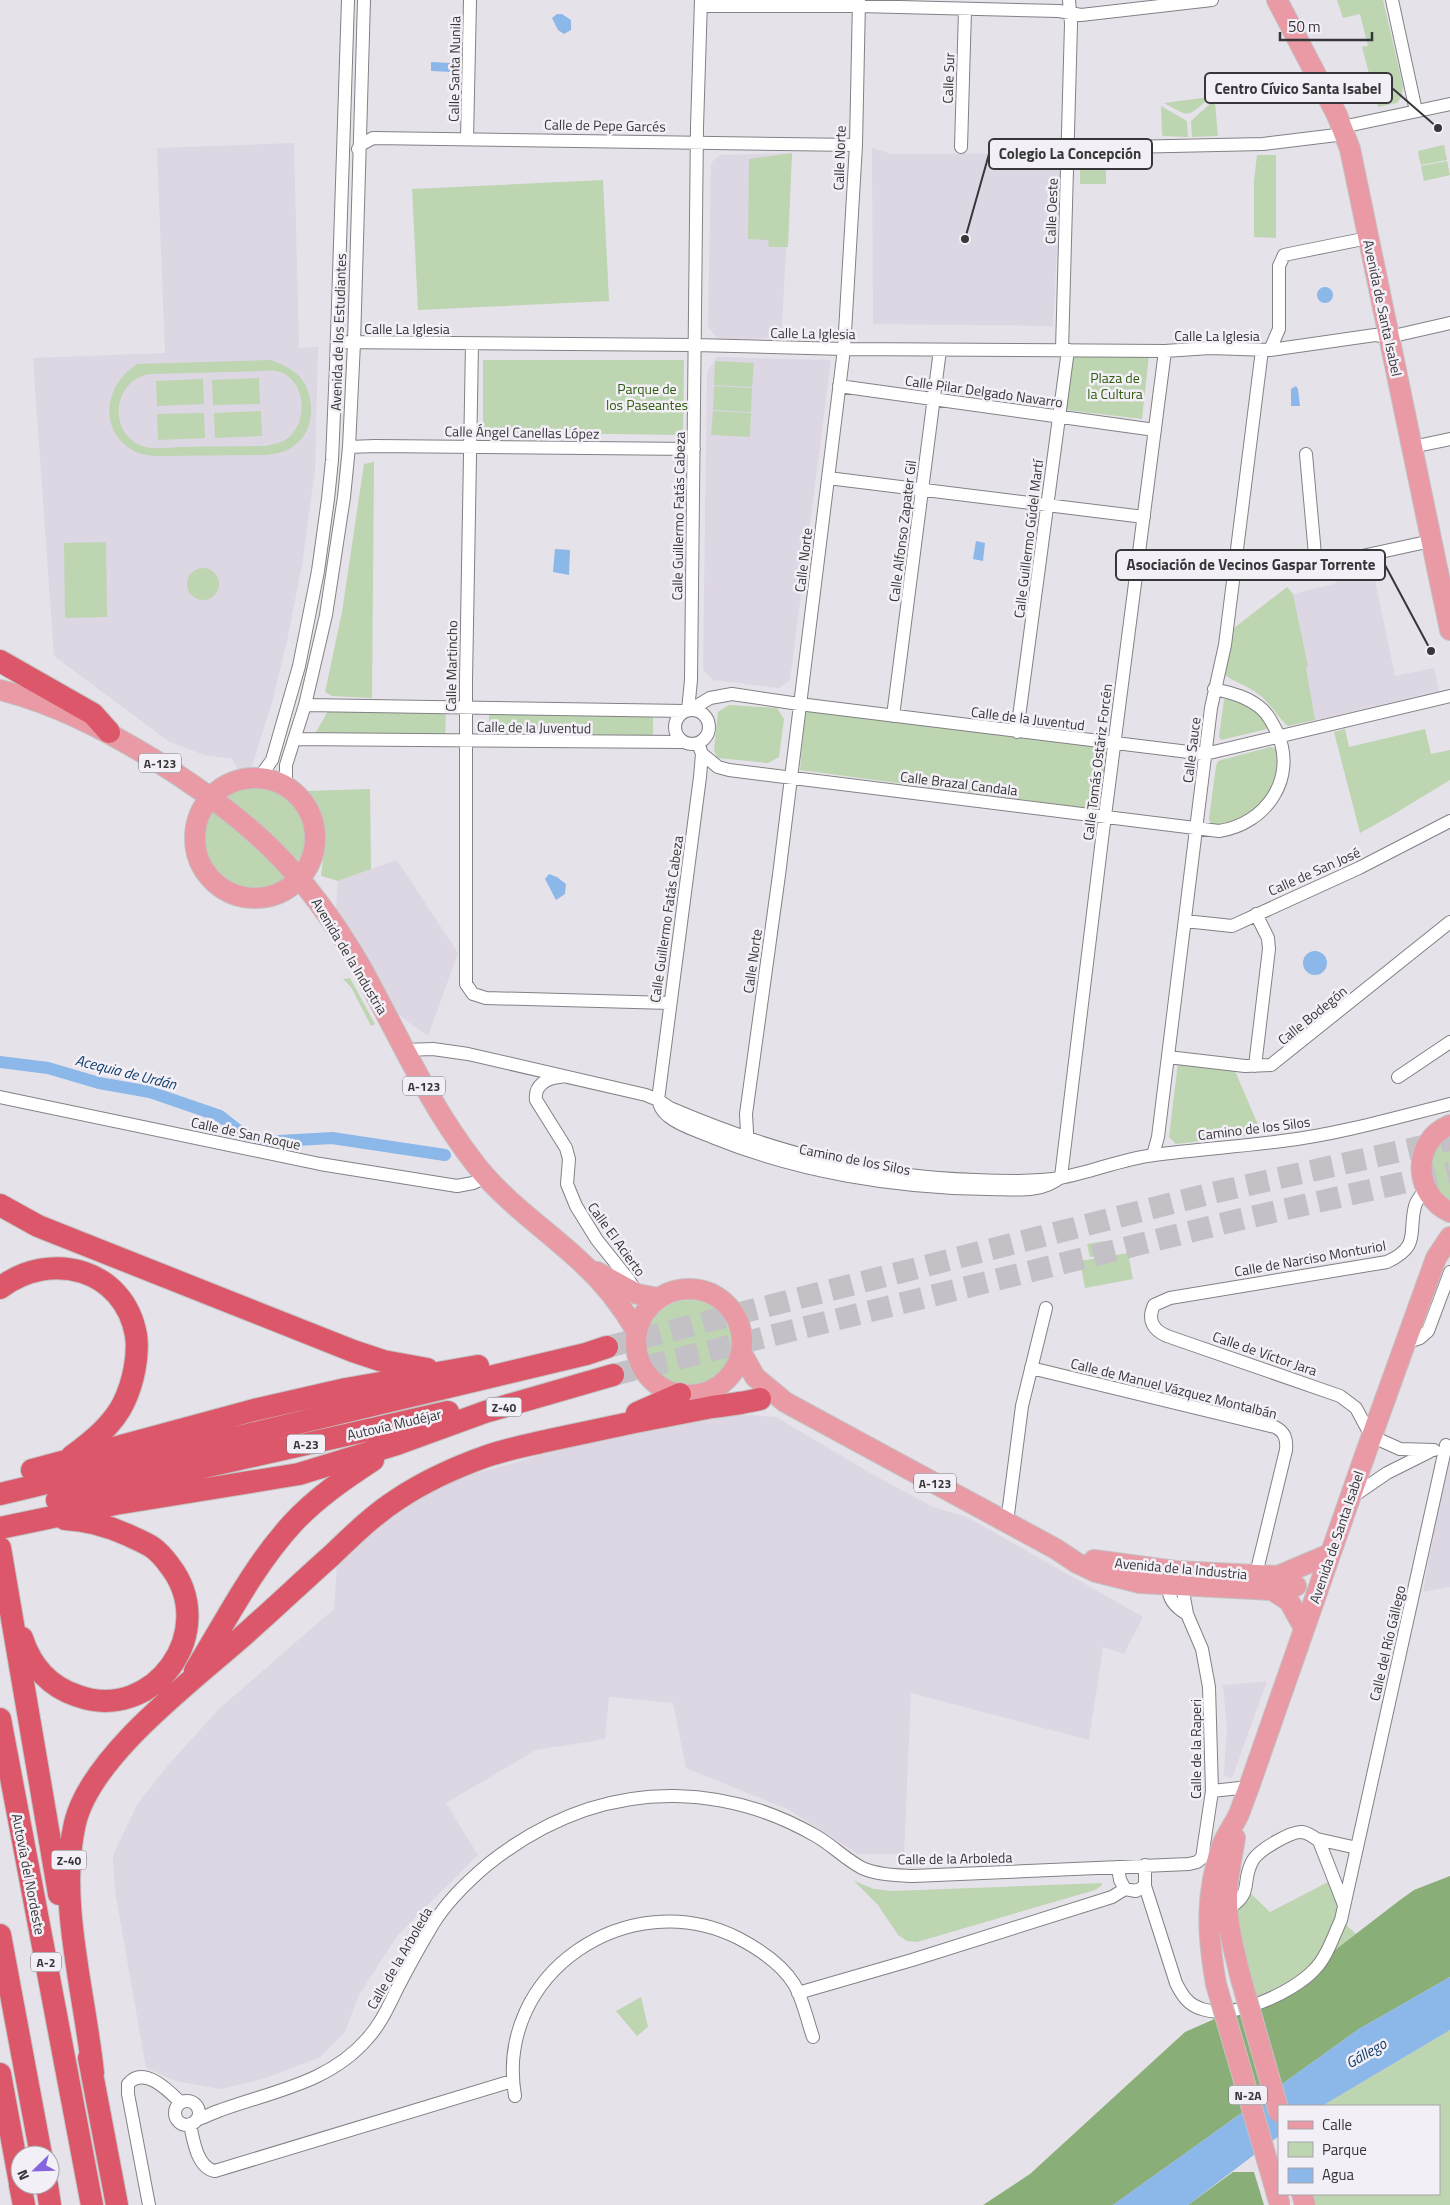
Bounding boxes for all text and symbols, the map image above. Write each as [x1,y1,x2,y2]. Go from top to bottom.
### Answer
scale bar [1280,10,1372,42]
text: 50 m [1288,15,1321,38]
street label: Calle Santa Nunila [443,16,465,122]
street label: Calle Sur [937,52,959,104]
callout: Centro Cívico Santa Isabel [1205,73,1392,103]
text: Centro Cívico Santa Isabel [1215,77,1382,100]
street label: Calle de Pepe Garcés [544,113,666,137]
street label: Calle Norte [827,125,851,191]
callout: Colegio La Concepción [989,139,1152,169]
text: Colegio La Concepción [999,142,1141,165]
street label: Calle Oeste [1039,178,1063,244]
street label: Avenida de Santa Isabel [1358,238,1408,378]
street label: Avenida de los Estudiantes [325,253,351,411]
street label: Calle La Iglesia [364,318,450,339]
street label: Calle La Iglesia [770,322,856,344]
street label: Calle La Iglesia [1174,325,1260,346]
park label: Plaza de la Cultura [1087,367,1143,404]
street label: Calle Pilar Delgado Navarro [904,370,1064,412]
park label: Parque de los Paseantes [606,378,688,415]
street label: Calle Ángel Canellas López [444,420,600,444]
street label: Calle Guillermo Fatás Cabeza [666,431,690,601]
street label: Calle Guillermo Gúdel Martí [1008,458,1048,619]
street label: Calle Alfonso Zapater Gil [883,459,921,603]
street label: Calle Norte [789,527,817,593]
callout: Asociación de Vecinos Gaspar Torrente [1116,550,1385,580]
text: Asociación de Vecinos Gaspar Torrente [1127,553,1376,576]
street label: Calle Martincho [440,620,462,712]
street label: Calle Tomás Ostáriz Forcén [1077,682,1117,842]
street label: Calle de la Juventud [970,701,1086,735]
street label: Calle de la Juventud [477,716,591,738]
street label: Calle Sauce [1177,716,1205,784]
road number: A-123 [139,754,181,772]
street label: Calle Brazal Candala [899,765,1019,801]
street label: Calle Guillermo Fatás Cabeza [644,834,688,1004]
street label: Calle de San José [1265,841,1363,901]
street label: Avenida de la Industria [307,894,393,1018]
street label: Calle Norte [737,927,767,995]
street label: Calle Bodegón [1273,980,1351,1050]
water label: Acequia de Urdán [73,1048,179,1096]
road number: A-123 [403,1076,445,1096]
street label: Calle de San Roque [189,1111,303,1155]
street label: Camino de los Silos [1197,1111,1311,1145]
street label: Camino de los Silos [798,1138,912,1180]
street label: Calle El Acierto [583,1198,651,1280]
street label: Calle de Narciso Monturiol [1233,1234,1387,1282]
street label: Calle de Víctor Jara [1210,1325,1320,1381]
street label: Calle de Manuel Vázquez Montalbán [1069,1352,1279,1424]
road number: Z-40 [486,1398,522,1416]
street label: Autovía Mudéjar [345,1403,443,1445]
road number: A-23 [287,1435,325,1454]
street label: Avenida de Santa Isabel [1303,1468,1369,1606]
road number: A-123 [914,1474,956,1492]
street label: Avenida de la Industria [1114,1552,1248,1584]
street label: Calle del Río Gállego [1364,1583,1410,1703]
street label: Calle de la Raperi [1185,1699,1206,1799]
street label: Autovía del Nordeste [7,1812,51,1936]
street label: Calle de la Arboleda [897,1846,1013,1870]
road number: Z-40 [52,1850,86,1870]
street label: Calle de la Arboleda [361,1903,437,2013]
road number: A-2 [31,1952,61,1971]
water label: Gállego [1341,2032,1391,2074]
road number: N-2A [1229,2086,1267,2104]
legend [1278,2105,1440,2195]
text: Calle [1322,2113,1352,2136]
text: Parque [1322,2138,1367,2161]
north arrow [10,2145,60,2195]
text: Agua [1322,2163,1354,2186]
text: N [11,2167,34,2184]

